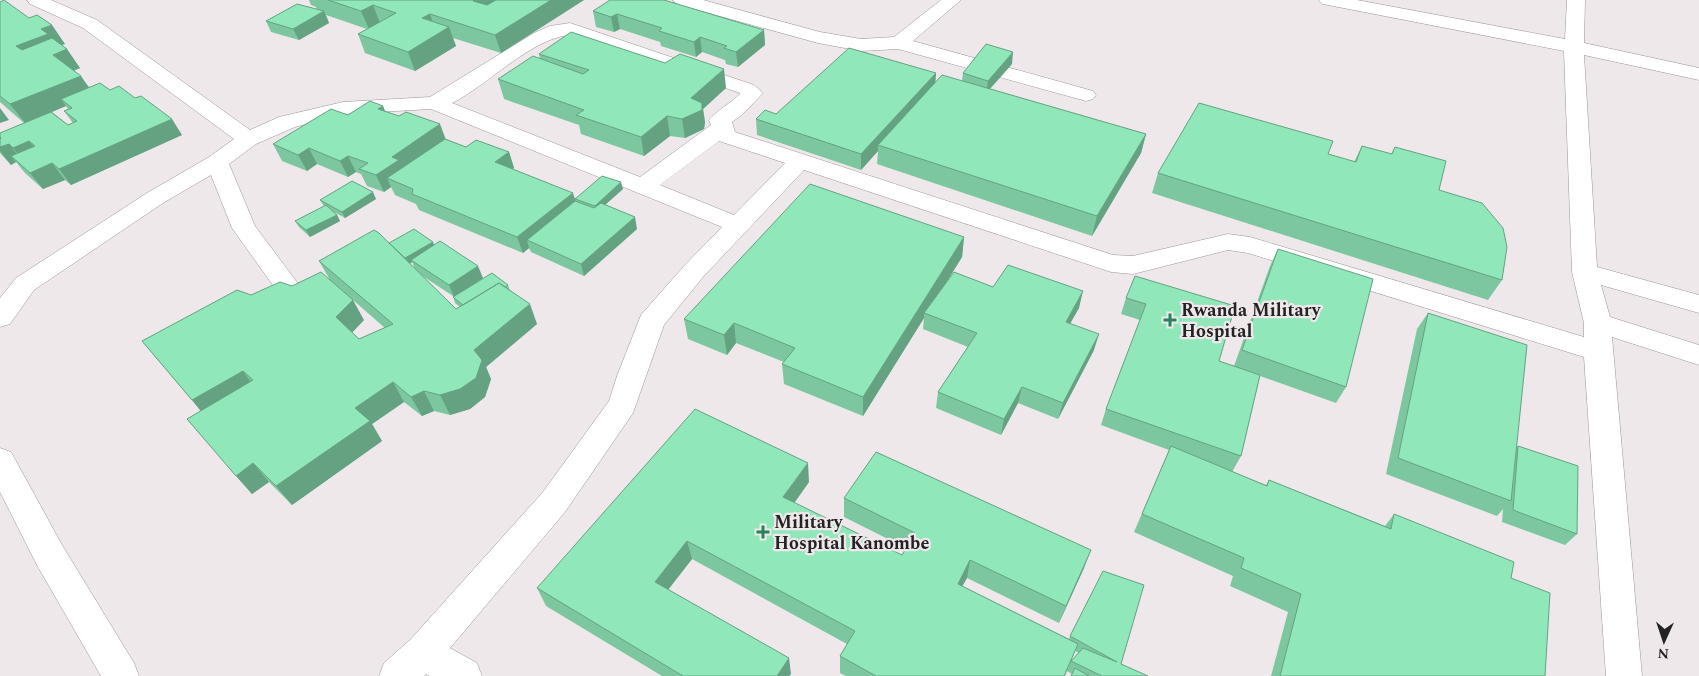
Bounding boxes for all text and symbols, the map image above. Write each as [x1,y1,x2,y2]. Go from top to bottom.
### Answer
place label: Rwanda Military Hospital [1181,297,1322,345]
marker: Rwanda Military Hospital [1163,313,1177,327]
place label: Military Hospital Kanombe [774,509,930,557]
marker: Military Hospital Kanombe [756,525,770,539]
north arrow [1639,616,1689,666]
text: N [1657,643,1670,664]

